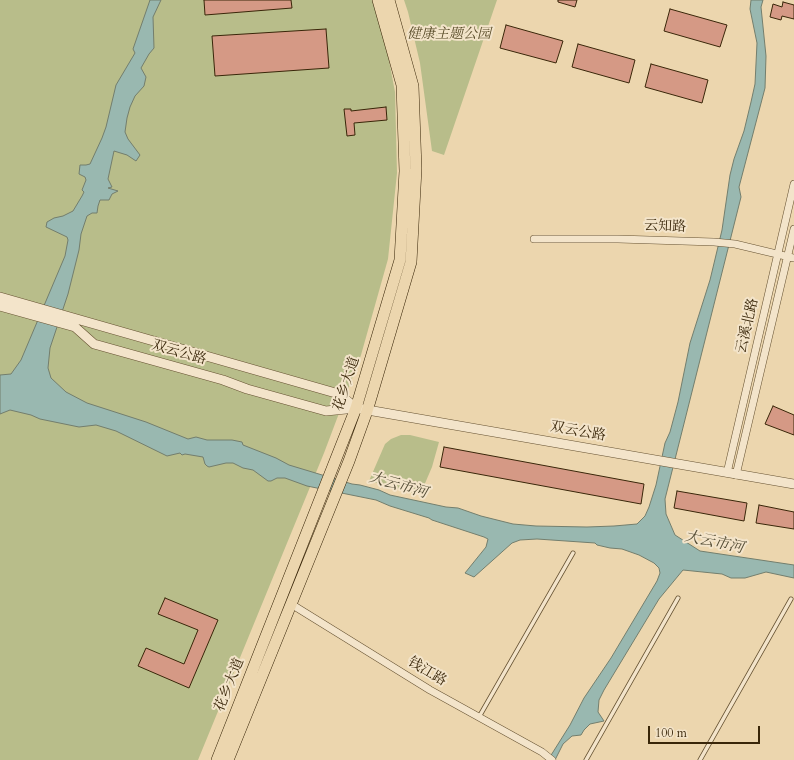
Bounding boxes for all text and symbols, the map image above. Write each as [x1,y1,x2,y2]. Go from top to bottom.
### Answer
park label: 健康主题公园 [407,27,491,43]
street label: 云知路 [644,218,686,236]
street label: 云溪北路 [734,297,762,355]
street label: 双云公路 [150,337,208,369]
street label: 花乡大道 [330,355,364,413]
street label: 双云公路 [549,419,607,445]
water label: 大云市河 [367,469,429,503]
water label: 大云市河 [683,528,745,558]
street label: 钱江路 [405,654,449,690]
street label: 花乡大道 [212,656,248,714]
scale bar [650,718,762,744]
text: 100 m [655,725,687,741]

